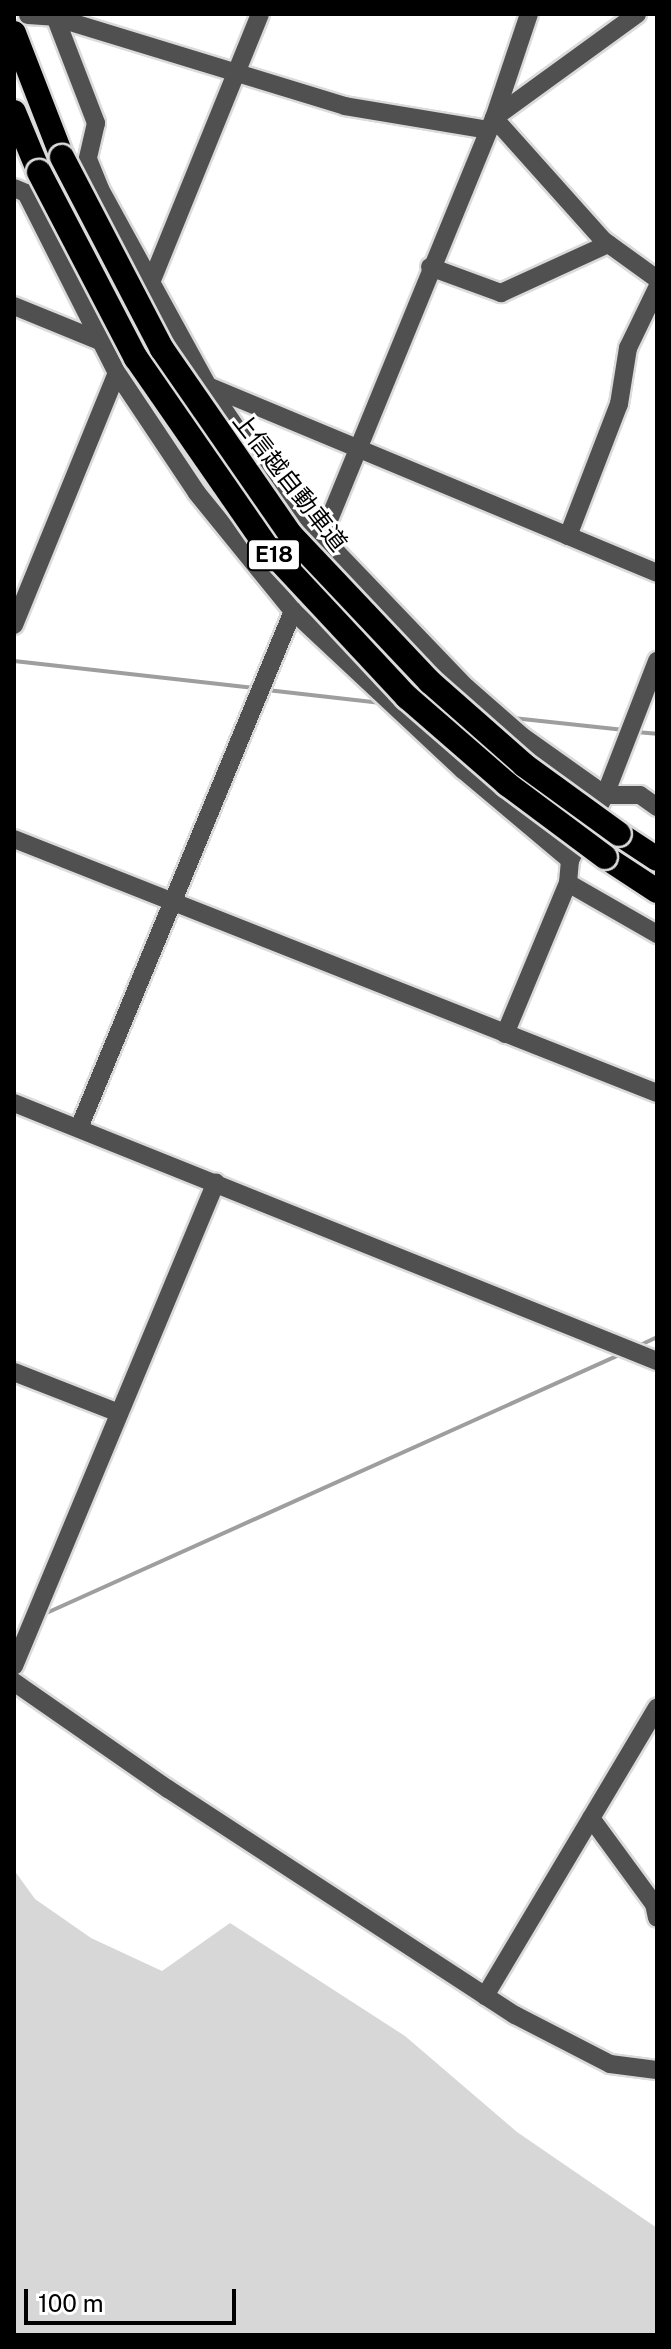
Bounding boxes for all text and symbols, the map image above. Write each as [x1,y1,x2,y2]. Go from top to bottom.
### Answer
street label: 上信越自動車道 [227,407,353,557]
road number: E18 [246,537,302,573]
scale bar [28,2273,240,2323]
text: 100 m [38,2289,104,2317]

